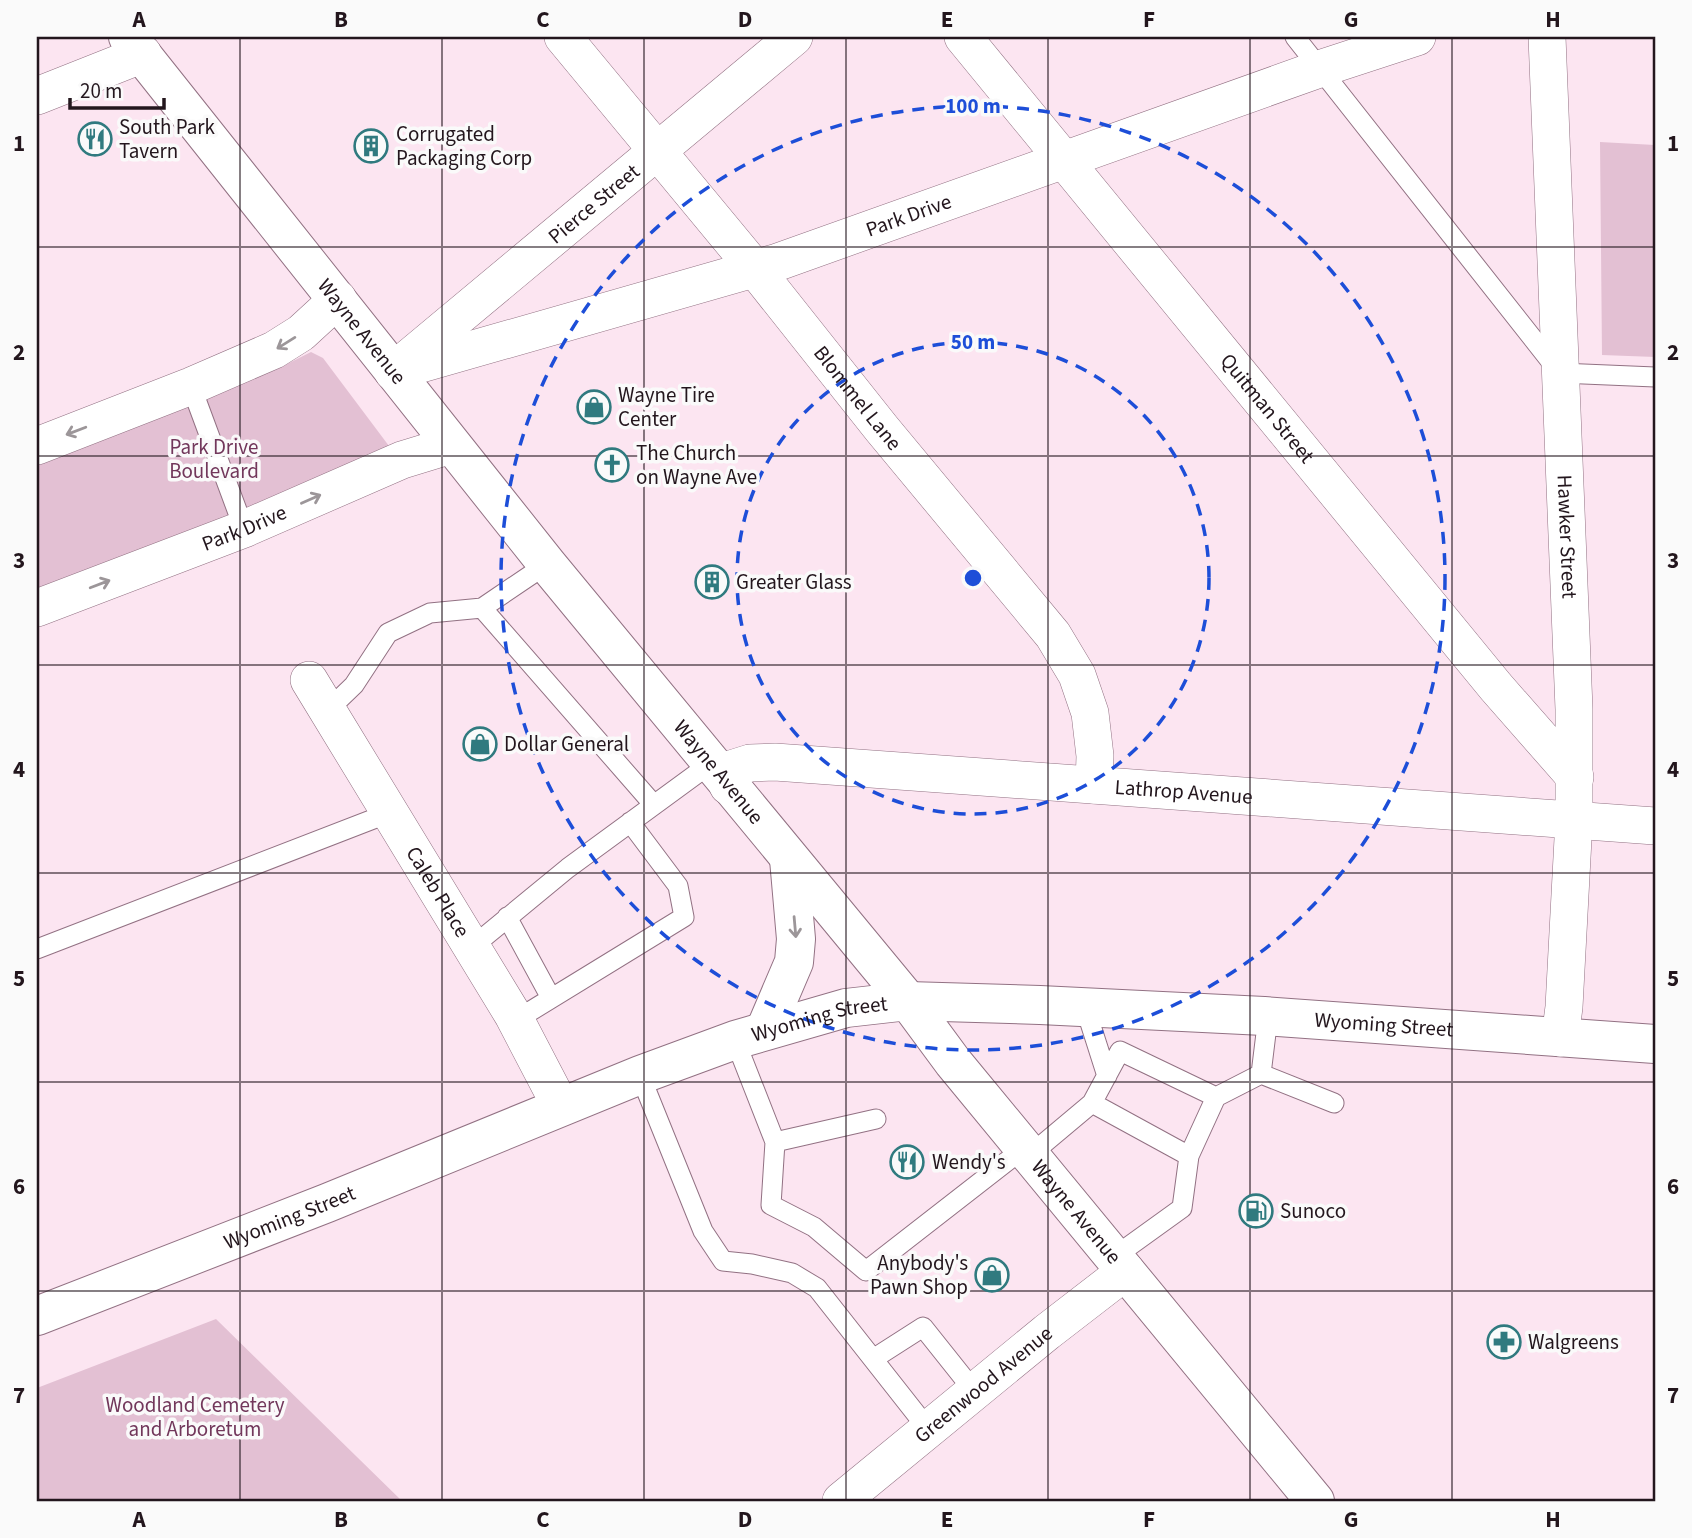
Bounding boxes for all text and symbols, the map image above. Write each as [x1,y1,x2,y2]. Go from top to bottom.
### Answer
text: A [131,3,146,36]
text: B [334,3,348,36]
text: C [536,3,550,36]
text: D [738,3,752,36]
text: E [941,3,953,36]
text: F [1143,3,1155,36]
text: G [1344,3,1358,36]
text: H [1545,3,1561,36]
scale bar [70,66,164,110]
text: 20 m [80,76,122,106]
text: 100 m [945,91,1001,121]
place label: South Park Tavern [119,112,216,166]
place label: Corrugated Packaging Corp [396,119,532,173]
restaurant icon: South Park Tavern [76,120,114,158]
text: 1 [13,127,25,160]
building icon: Corrugated Packaging Corp [352,127,390,165]
text: 1 [1667,127,1679,160]
street label: Pierce Street [542,157,646,251]
street label: Park Drive [862,186,956,245]
street label: Wayne Avenue [311,272,413,391]
text: 50 m [951,327,995,357]
text: 2 [13,336,25,369]
one-way arrow [276,336,296,350]
text: 2 [1667,336,1679,369]
street label: Blommel Lane [806,339,909,457]
street label: Quitman Street [1213,347,1321,470]
place label: Wayne Tire Center [618,380,715,434]
shop icon: Wayne Tire Center [575,388,613,426]
one-way arrow [66,425,88,438]
park label: Park Drive Boulevard [169,432,259,486]
place label: The Church on Wayne Ave [636,438,757,492]
church icon: The Church on Wayne Ave [593,446,631,484]
street label: Hawker Street [1550,474,1585,599]
one-way arrow [300,492,322,505]
street label: Park Drive [197,497,291,559]
text: 3 [13,544,25,577]
text: 3 [1667,544,1679,577]
building icon: Greater Glass [693,563,731,601]
centre of rings [961,566,985,590]
place label: Greater Glass [736,567,852,597]
one-way arrow [89,577,111,589]
street label: Wayne Avenue [667,713,771,831]
shop icon: Dollar General [461,725,499,763]
place label: Dollar General [504,729,629,759]
text: 4 [13,753,25,786]
text: 4 [1667,753,1679,786]
street label: Lathrop Avenue [1114,772,1254,812]
street label: Caleb Place [399,841,477,943]
one-way arrow [789,915,802,938]
text: 5 [13,962,25,995]
text: 5 [1667,962,1679,995]
street label: Wyoming Street [748,988,889,1049]
street label: Wyoming Street [1313,1005,1454,1045]
restaurant icon: Wendy's [888,1143,926,1181]
place label: Wendy's [932,1147,1006,1177]
street label: Wayne Avenue [1024,1153,1129,1270]
text: 6 [13,1170,25,1203]
text: 6 [1667,1170,1679,1203]
street label: Wyoming Street [219,1178,360,1257]
fuel station icon: Sunoco [1237,1192,1275,1230]
place label: Sunoco [1280,1196,1346,1226]
place label: Anybody's Pawn Shop [870,1248,968,1302]
shop icon: Anybody's Pawn Shop [973,1256,1011,1294]
street label: Greenwood Avenue [908,1319,1059,1450]
pharmacy icon: Walgreens [1485,1323,1523,1361]
place label: Walgreens [1528,1327,1619,1357]
text: 7 [13,1379,25,1412]
text: 7 [1667,1379,1679,1412]
park label: Woodland Cemetery and Arboretum [105,1390,285,1444]
text: A [131,1503,146,1536]
text: B [334,1503,348,1536]
text: C [536,1503,550,1536]
text: D [738,1503,752,1536]
text: E [941,1503,953,1536]
text: F [1143,1503,1155,1536]
text: G [1344,1503,1358,1536]
text: H [1545,1503,1561,1536]

